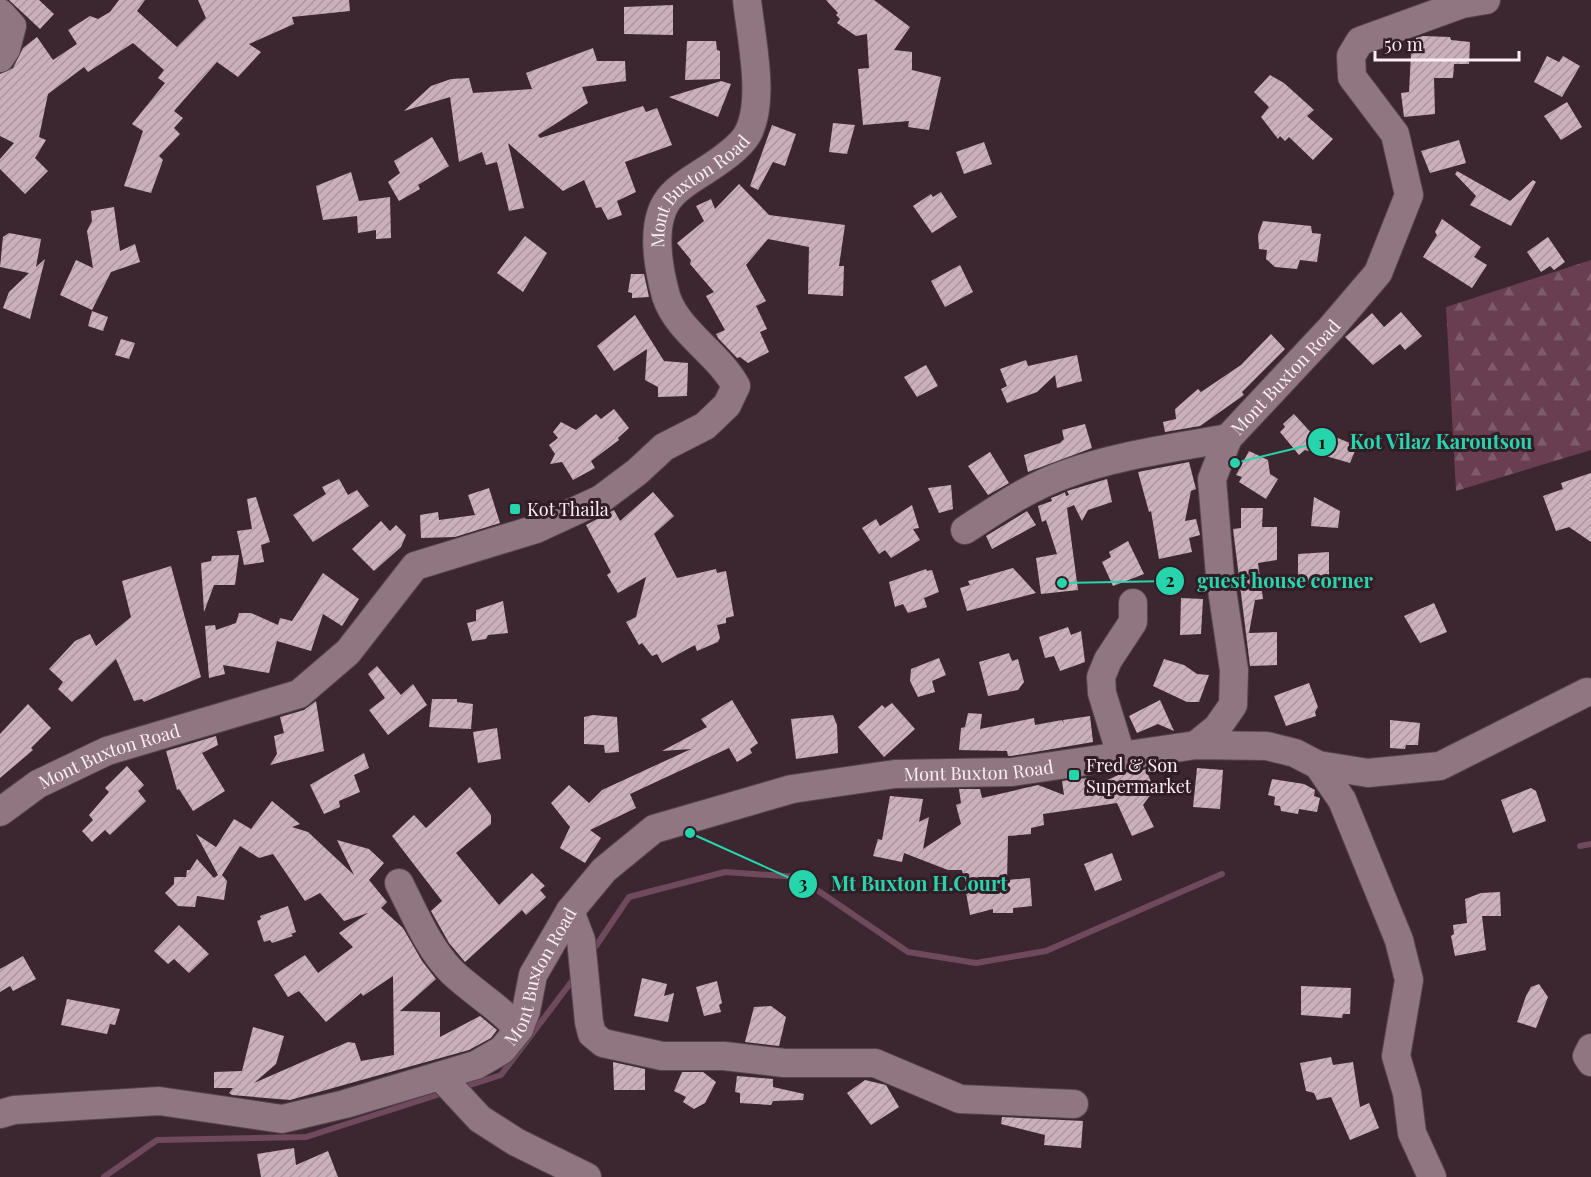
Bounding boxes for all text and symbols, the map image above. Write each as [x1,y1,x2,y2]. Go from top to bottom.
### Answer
scale bar [1375,24,1519,62]
text: 50 m [1384,32,1423,56]
street label: Mont Buxton Road [645,129,755,248]
street label: Mont Buxton Road [1225,314,1346,440]
callout: Kot Vilaz Karoutsou [1307,423,1544,461]
text: Kot Vilaz Karoutsou [1350,427,1532,454]
text: 1 [1319,430,1326,454]
place label: Kot Thaila [527,497,609,521]
marker: Kot Thaila [508,502,522,516]
callout: guest house corner [1155,562,1385,600]
text: guest house corner [1197,566,1373,593]
text: 2 [1165,568,1175,592]
street label: Mont Buxton Road [34,718,183,794]
place label: Fred & Son Supermarket [1086,753,1192,798]
street label: Mont Buxton Road [904,754,1056,786]
marker: Fred & Son Supermarket [1067,768,1081,782]
callout: Mt Buxton H.Court [788,865,1019,903]
text: Mt Buxton H.Court [831,869,1008,896]
text: 3 [799,871,808,895]
street label: Mont Buxton Road [499,902,582,1050]

